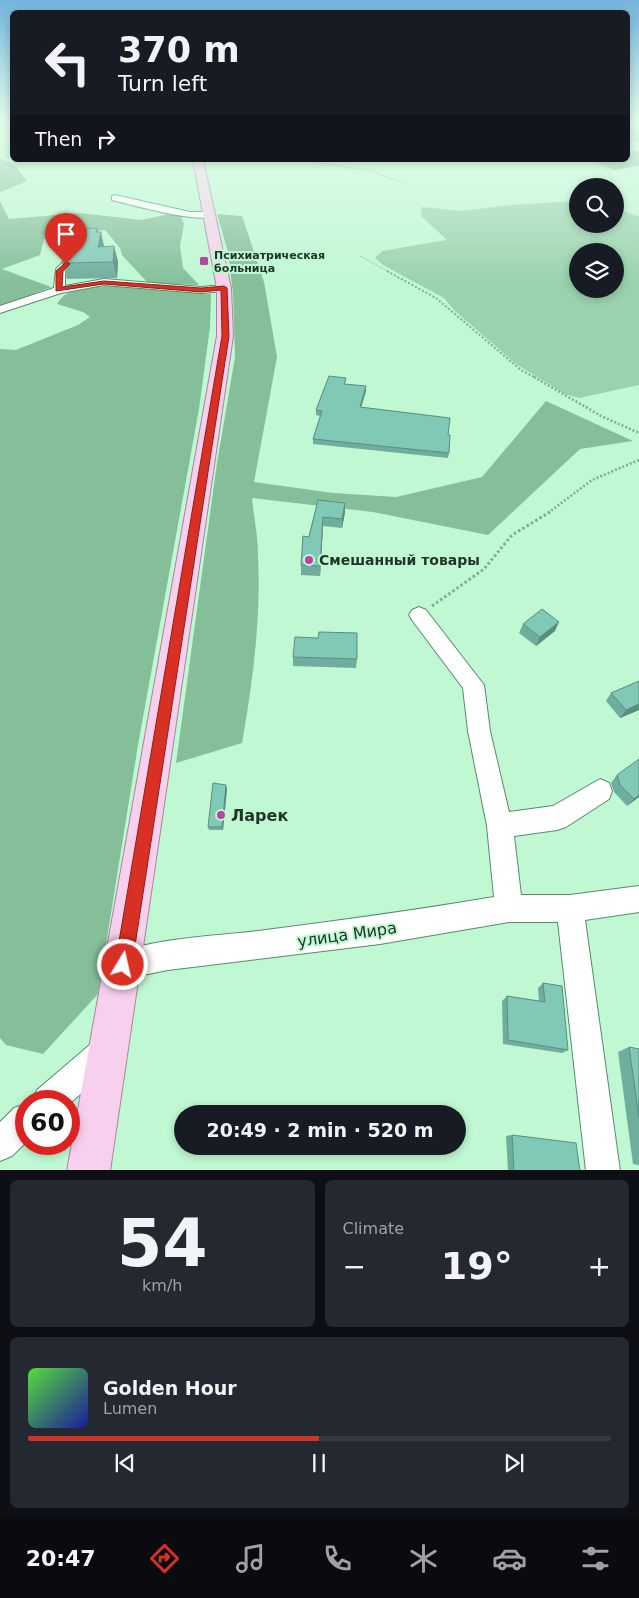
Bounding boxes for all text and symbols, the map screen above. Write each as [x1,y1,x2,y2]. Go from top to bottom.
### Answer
icon: left [35,30,100,95]
text: 370 m [118,30,240,70]
text: Turn left [118,71,207,96]
icon: right [92,125,120,153]
text: Then [35,128,82,150]
map controls [569,178,624,298]
button: search [569,178,624,233]
pin [45,213,87,264]
icon: arrive [52,220,80,248]
button: layers [569,243,624,298]
place label: Психиатрическая больница [214,249,325,275]
marker: Психиатрическая больница [198,255,210,267]
place label: Смешанный товары [319,552,480,568]
marker: Смешанный товары [303,554,315,566]
place label: Ларек [231,806,288,825]
marker: Ларек [215,809,227,821]
street label: улица Мира [296,918,398,951]
position arrow [96,938,148,990]
speed limit sign: 60 [15,1090,80,1155]
text: 20:49 · 2 min · 520 m [206,1119,434,1141]
text: 54 [117,1206,207,1281]
text: Climate [343,1219,404,1238]
text: 19° [441,1244,513,1288]
text: − [343,1250,366,1283]
text: + [588,1250,611,1283]
text: km/h [142,1276,182,1295]
text: Golden Hour [103,1377,237,1399]
text: Lumen [103,1399,157,1418]
icon: previous [111,1449,139,1477]
icon: pause [305,1449,333,1477]
icon: next [500,1449,528,1477]
icon: directions [147,1541,182,1576]
icon: music [233,1541,268,1576]
icon: phone [320,1541,355,1576]
icon: climate [406,1541,441,1576]
icon: car [492,1541,527,1576]
icon: filters [578,1541,613,1576]
text: 20:47 [26,1546,96,1571]

